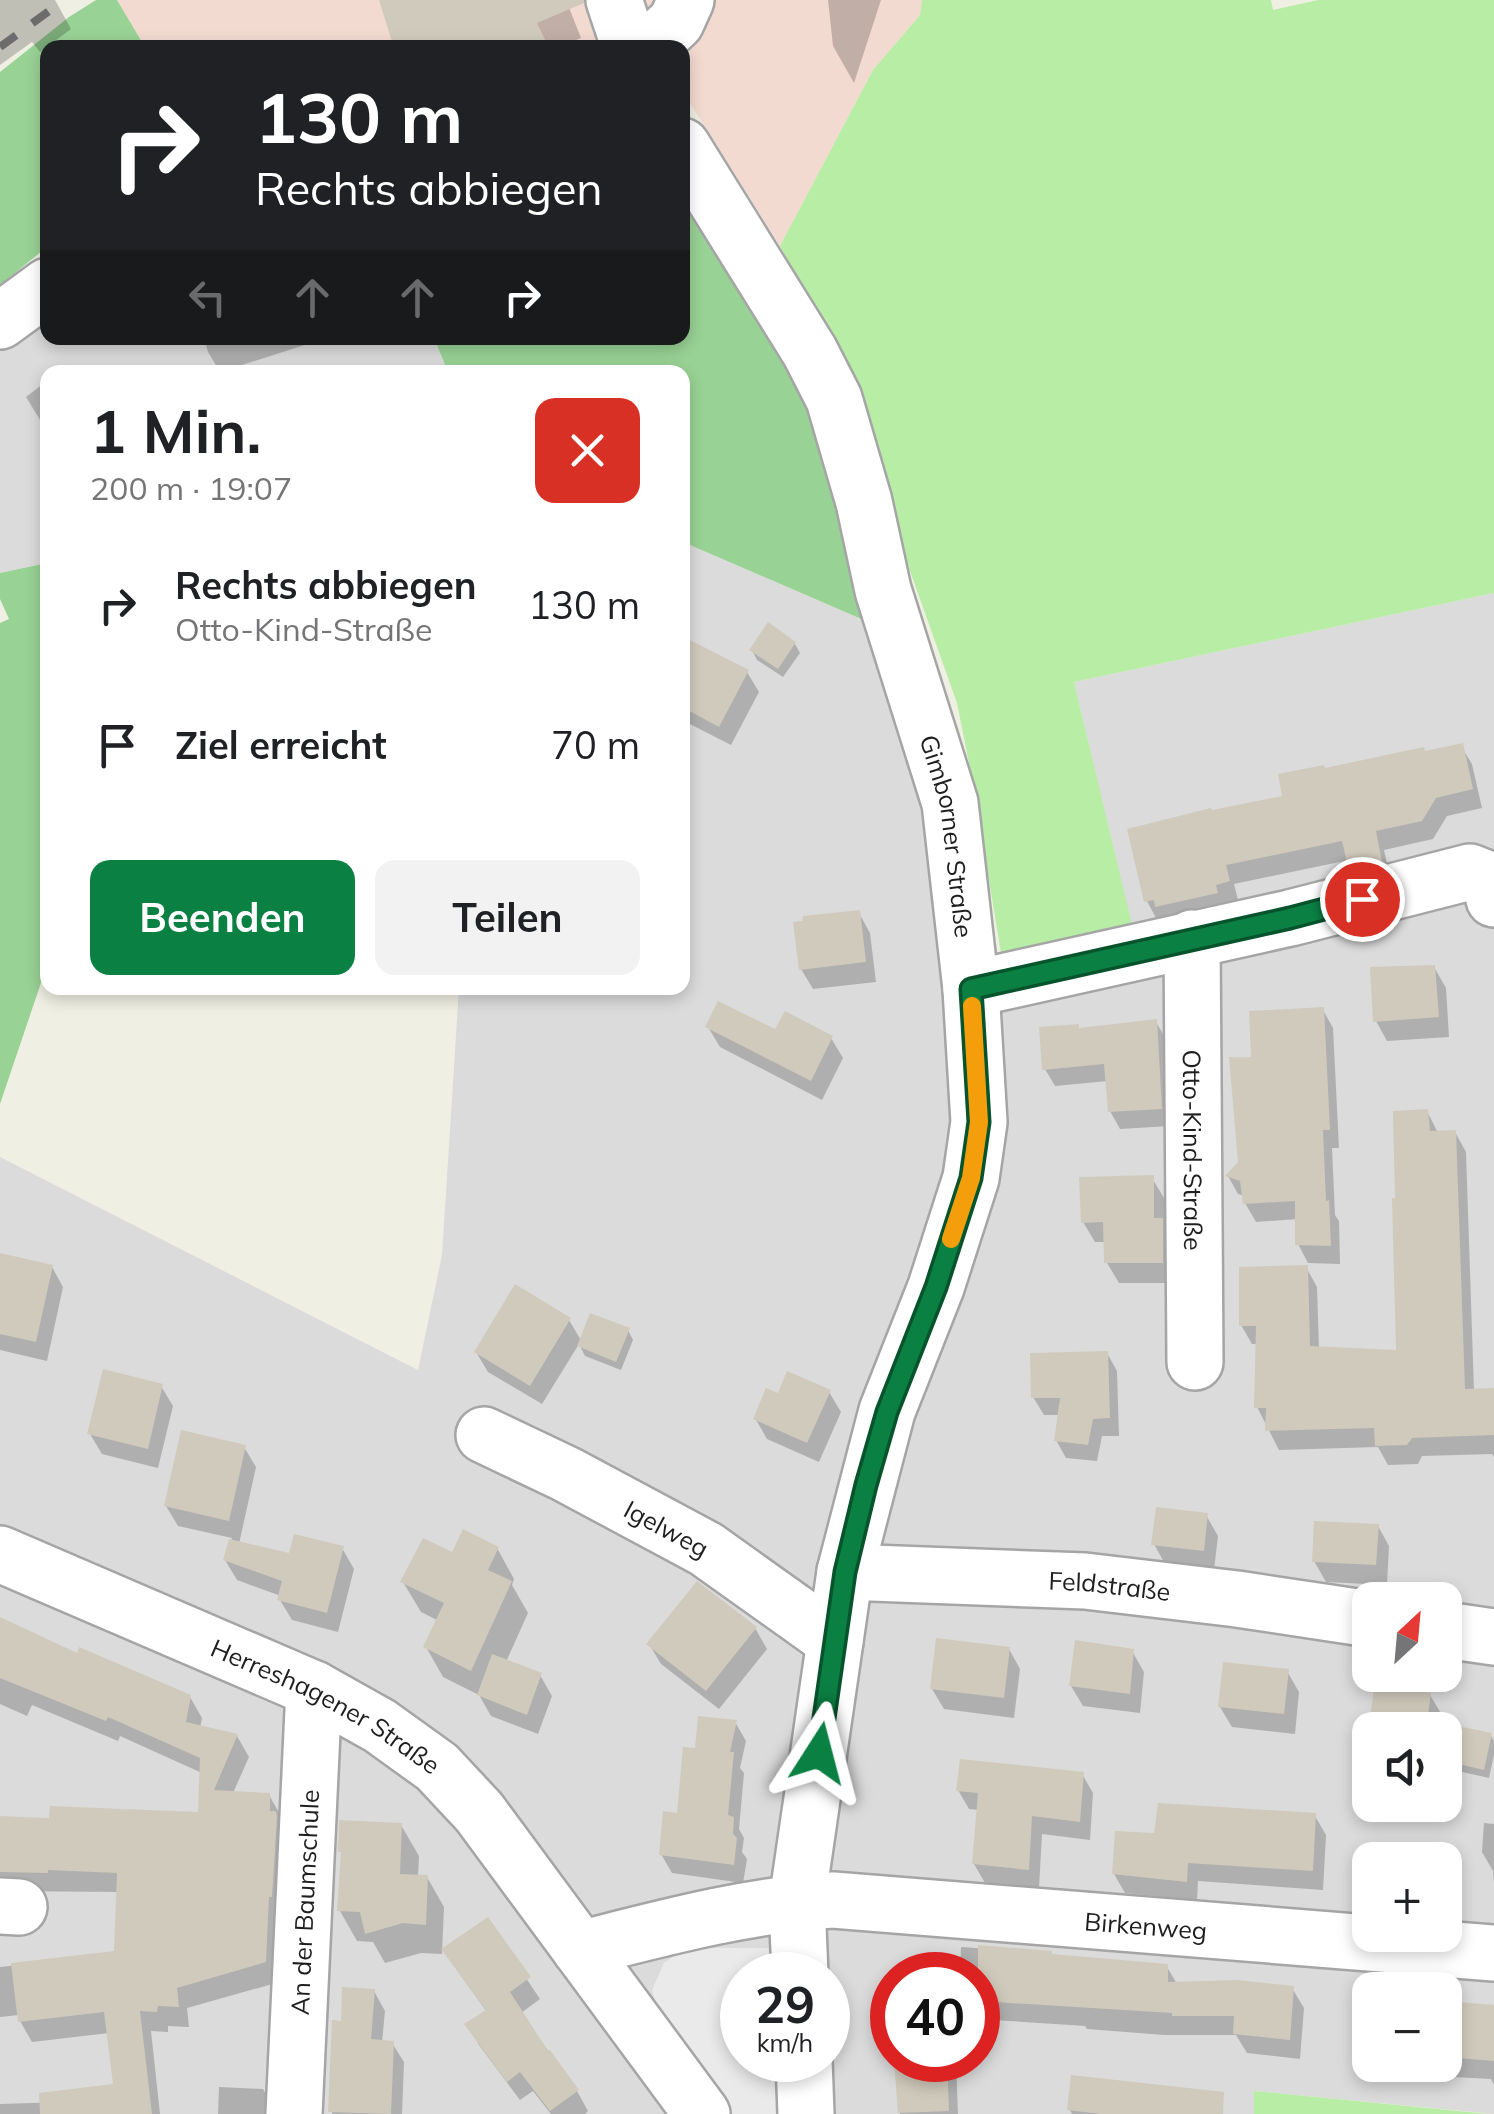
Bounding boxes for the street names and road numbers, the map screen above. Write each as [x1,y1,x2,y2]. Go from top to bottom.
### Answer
street label: Gimborner Straße [914,731,981,939]
street label: Otto-Kind-Straße [1177,1049,1210,1251]
street label: Igelweg [619,1493,714,1563]
street label: Feldstraße [1048,1564,1172,1607]
street label: Herreshagener Straße [207,1631,447,1780]
street label: An der Baumschule [283,1789,325,2016]
street label: Birkenweg [1083,1905,1208,1945]

